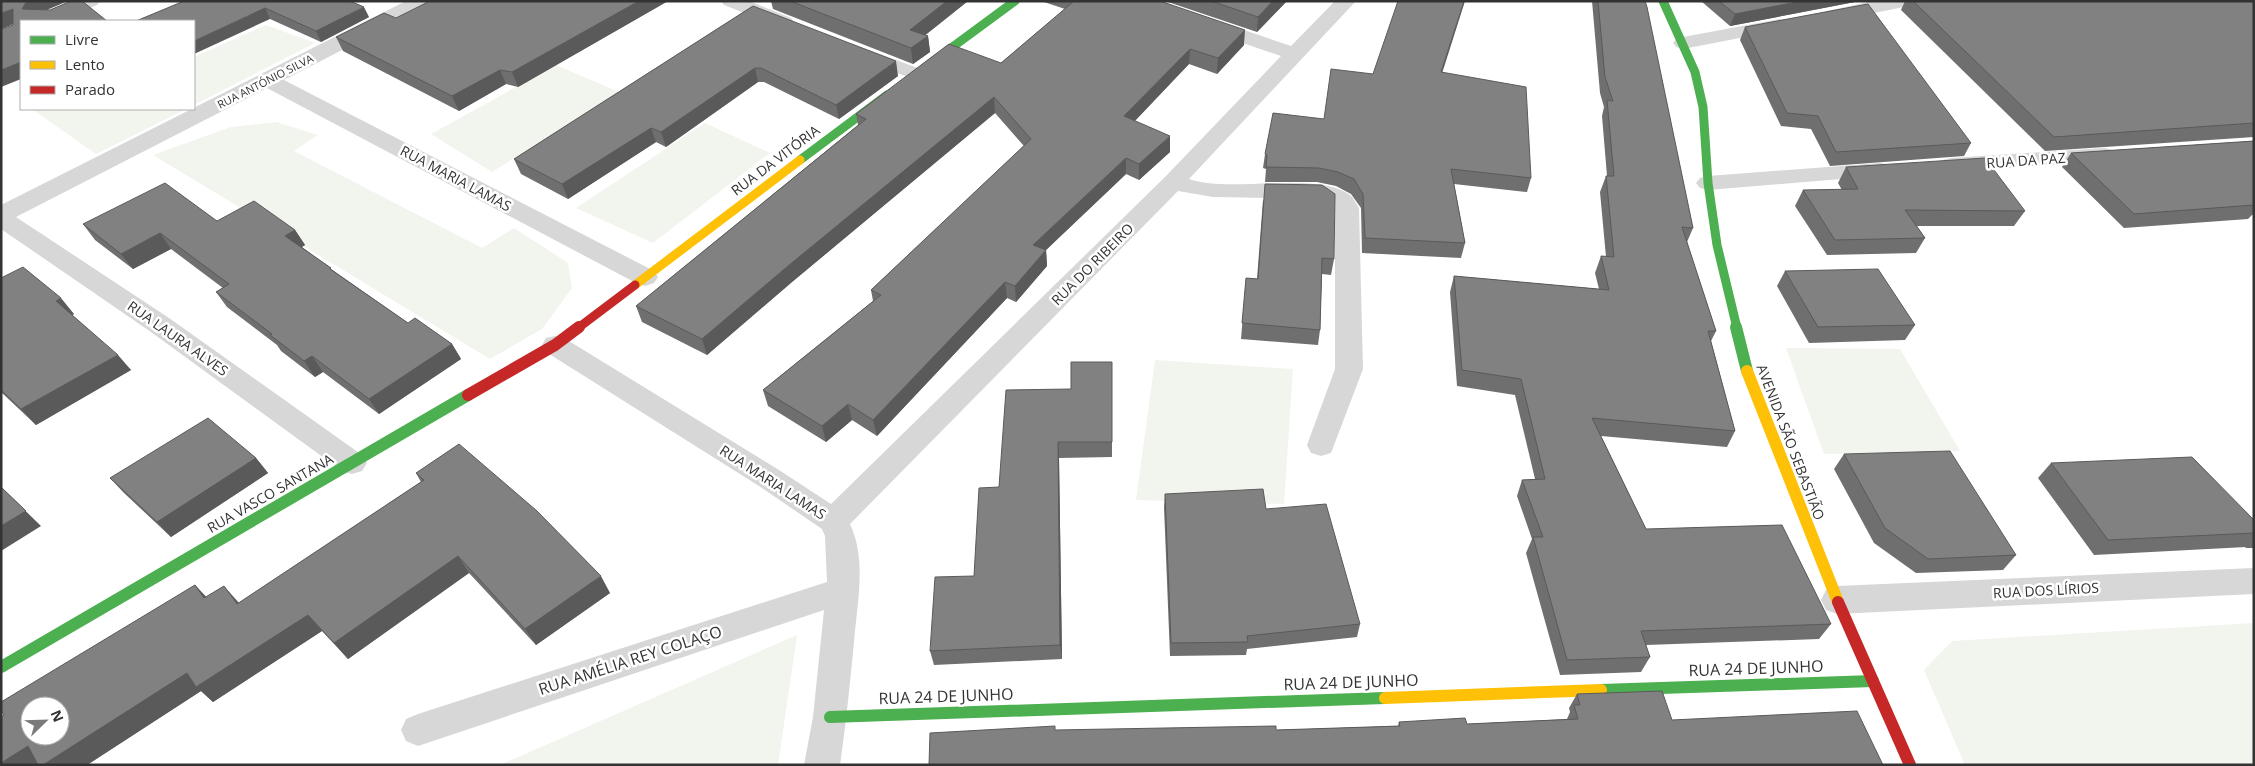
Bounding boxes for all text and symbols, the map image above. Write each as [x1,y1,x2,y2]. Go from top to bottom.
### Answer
legend [20,20,195,110]
text: Livre [65,29,99,49]
street label: RUA ANTÓNIO SILVA [215,50,315,112]
text: Lento [65,54,105,74]
text: Parado [65,79,115,99]
street label: RUA DA VITÓRIA [727,120,823,200]
street label: RUA MARIA LAMAS [397,141,515,215]
street label: RUA DA PAZ [1986,148,2066,172]
street label: RUA DO RIBEIRO [1047,219,1137,309]
street label: RUA LAURA ALVES [124,296,232,380]
street label: AVENIDA SÃO SEBASTIÃO [1752,361,1830,523]
street label: RUA MARIA LAMAS [716,441,830,523]
street label: RUA VASCO SANTANA [204,449,337,537]
street label: RUA DOS LÍRIOS [1993,578,2099,602]
street label: RUA AMÉLIA REY COLAÇO [535,620,725,700]
street label: RUA 24 DE JUNHO [1688,655,1824,681]
street label: RUA 24 DE JUNHO [1283,669,1419,695]
street label: RUA 24 DE JUNHO [878,683,1014,709]
north arrow [20,696,70,746]
text: N [46,707,68,725]

